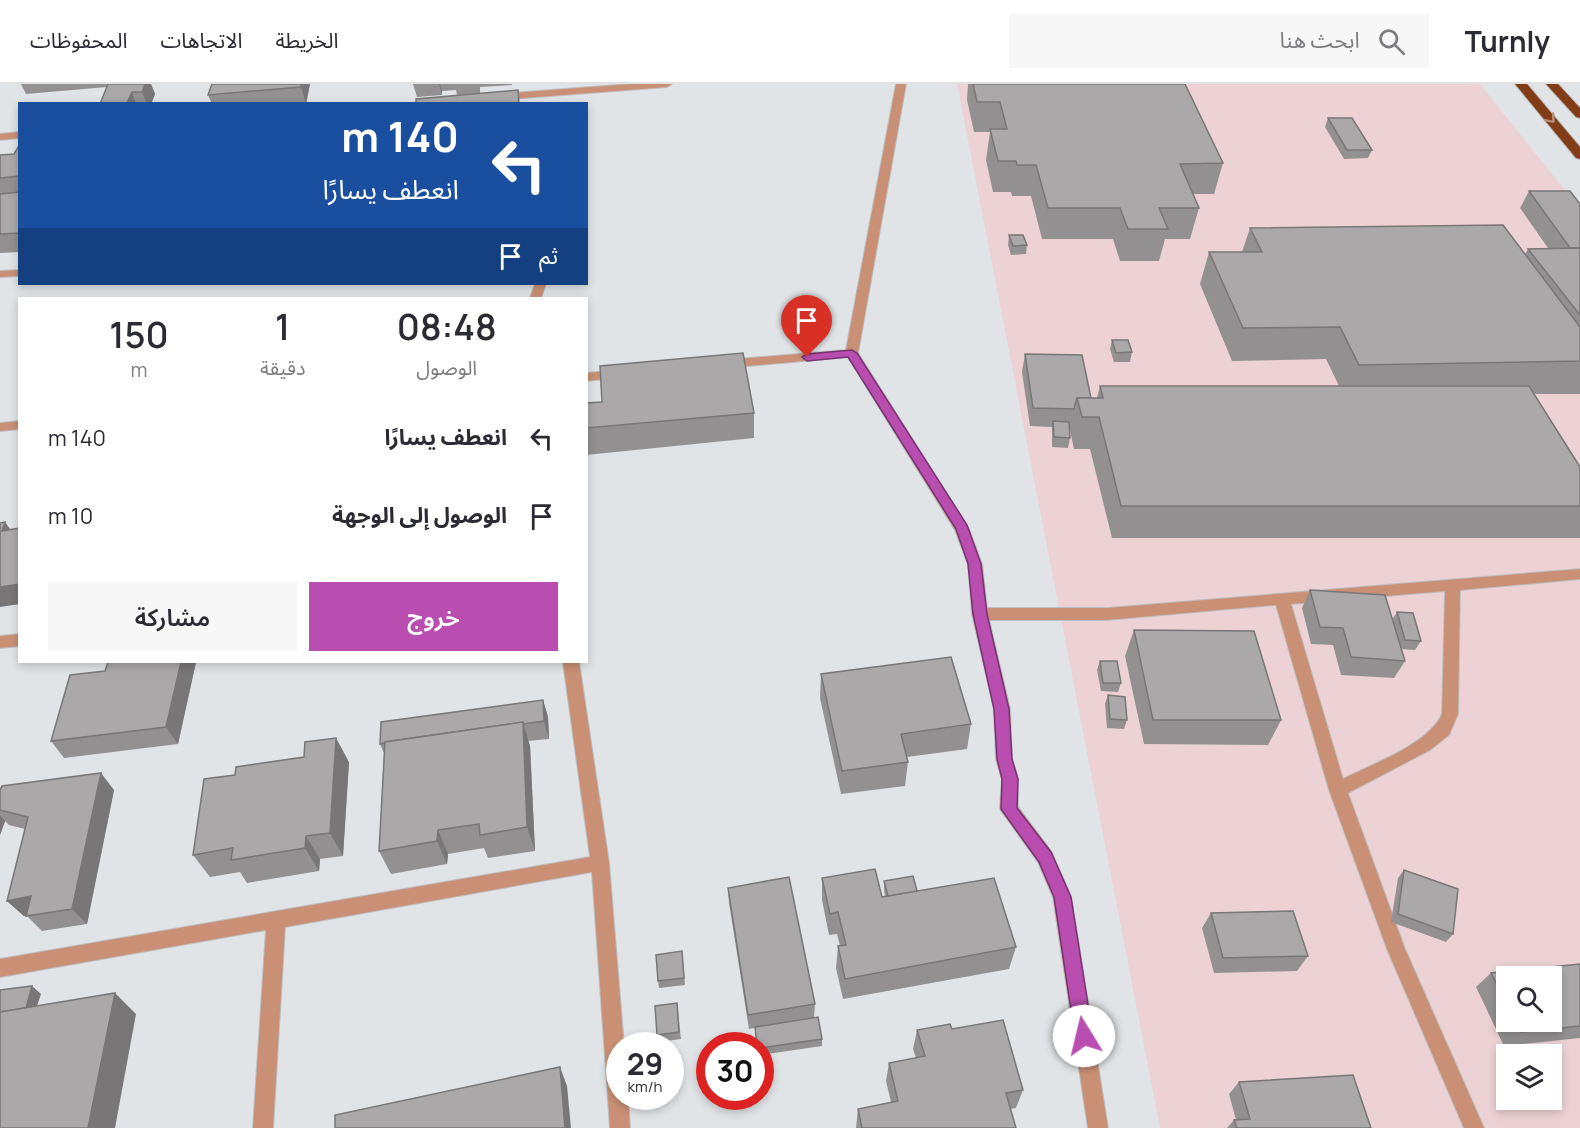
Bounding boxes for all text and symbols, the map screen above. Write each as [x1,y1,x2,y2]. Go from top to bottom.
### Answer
search box [1009,14,1429,68]
text: Turnly [1465,22,1550,60]
text: ابحث هنا [1279,25,1360,55]
icon: search [1375,25,1408,58]
text: المحفوظات [30,26,127,54]
text: الاتجاهات [160,26,242,54]
text: الخريطة [275,26,338,54]
text: 140 m [341,107,459,165]
one-way arrow [1543,112,1554,123]
icon: left [480,126,558,204]
text: انعطف يسارًا [322,170,459,207]
icon: arrive [494,240,527,273]
text: ثم [539,241,558,271]
pin [781,295,832,357]
text: 1 [275,302,290,351]
text: 08:48 [397,302,497,351]
icon: arrive [790,304,823,337]
text: 150 [109,310,169,359]
text: دقيقة [260,354,305,381]
text: الوصول [416,354,477,381]
text: m [130,356,147,383]
text: انعطف يسارًا [384,422,507,452]
icon: left [525,422,558,455]
text: 140 m [48,423,106,453]
text: الوصول إلى الوجهة [332,500,507,530]
icon: arrive [525,500,558,533]
text: 10 m [48,501,93,531]
button: مشاركة [48,582,297,651]
button: خروج [309,582,558,651]
map controls [1496,966,1562,1110]
button: search [1496,966,1562,1032]
position arrow [1052,1004,1116,1068]
speed limit sign: 30 [696,1032,774,1110]
text: 29 [627,1043,663,1084]
button: layers [1496,1044,1562,1110]
text: km/h [628,1076,662,1097]

